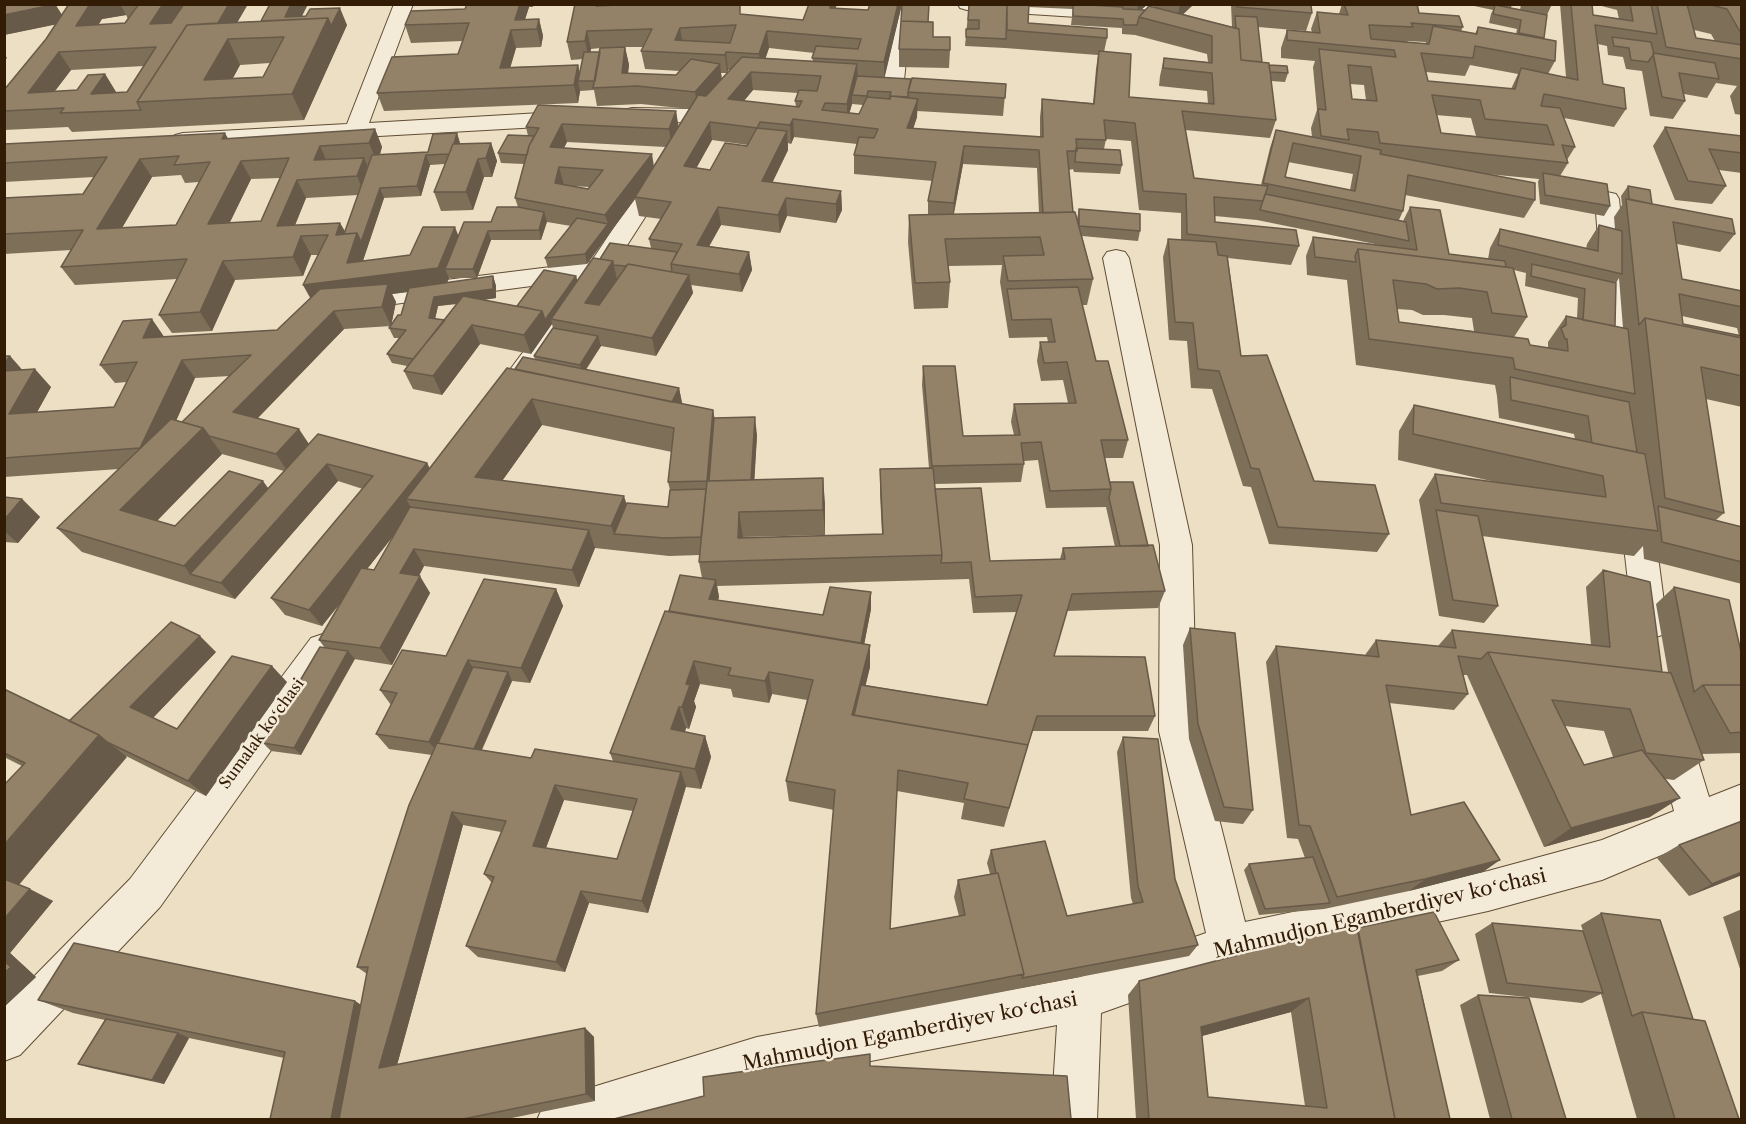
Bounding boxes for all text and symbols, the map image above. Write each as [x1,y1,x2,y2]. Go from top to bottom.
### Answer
street label: Sumalak koʻchasi [215,675,309,793]
street label: Mahmudjon Egamberdiyev koʻchasi [1211,864,1549,964]
street label: Mahmudjon Egamberdiyev koʻchasi [741,988,1079,1076]

